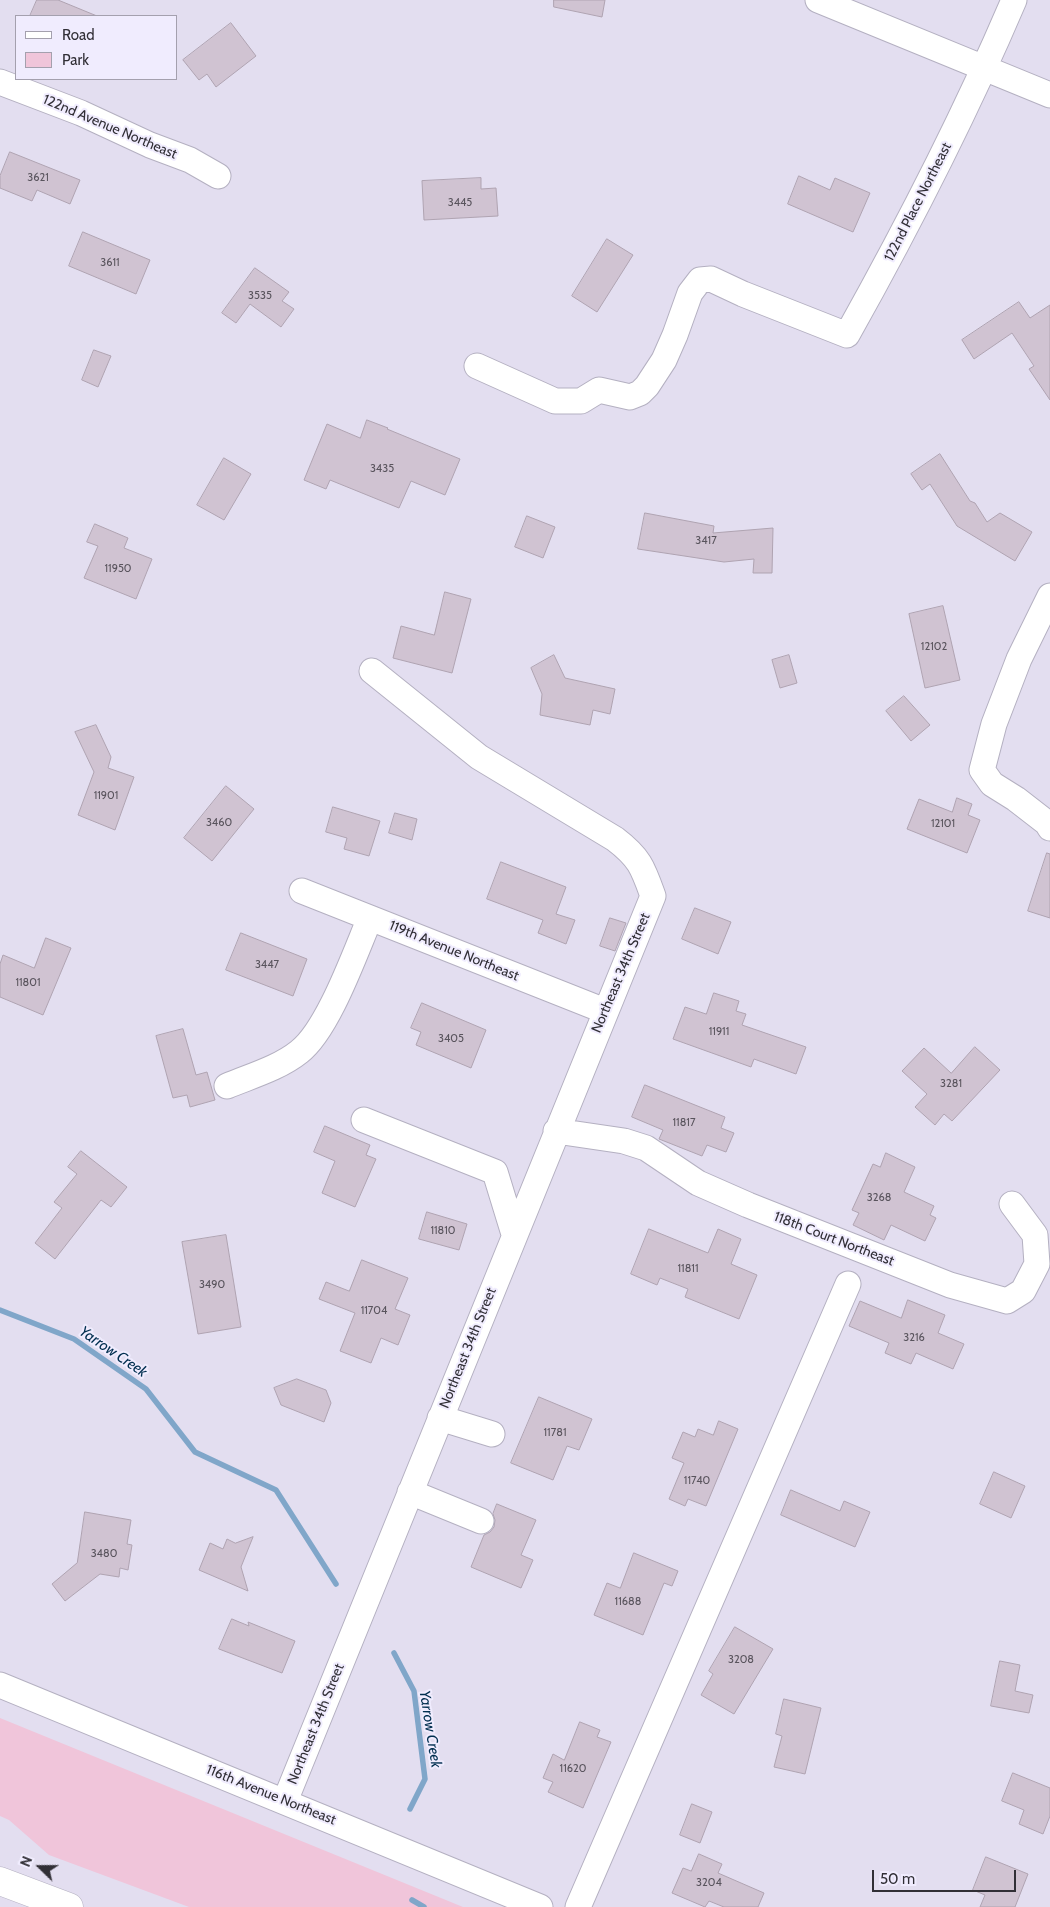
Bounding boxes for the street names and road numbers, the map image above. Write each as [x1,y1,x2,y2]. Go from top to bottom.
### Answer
street label: 122nd Avenue Northeast [40,91,180,163]
street label: 122nd Place Northeast [881,140,955,264]
street label: Northeast 34th Street [588,910,654,1036]
street label: 119th Avenue Northeast [387,917,521,985]
street label: 118th Court Northeast [772,1208,896,1270]
street label: Northeast 34th Street [436,1285,500,1411]
street label: Northeast 34th Street [284,1661,348,1787]
street label: 116th Avenue Northeast [204,1761,338,1829]

